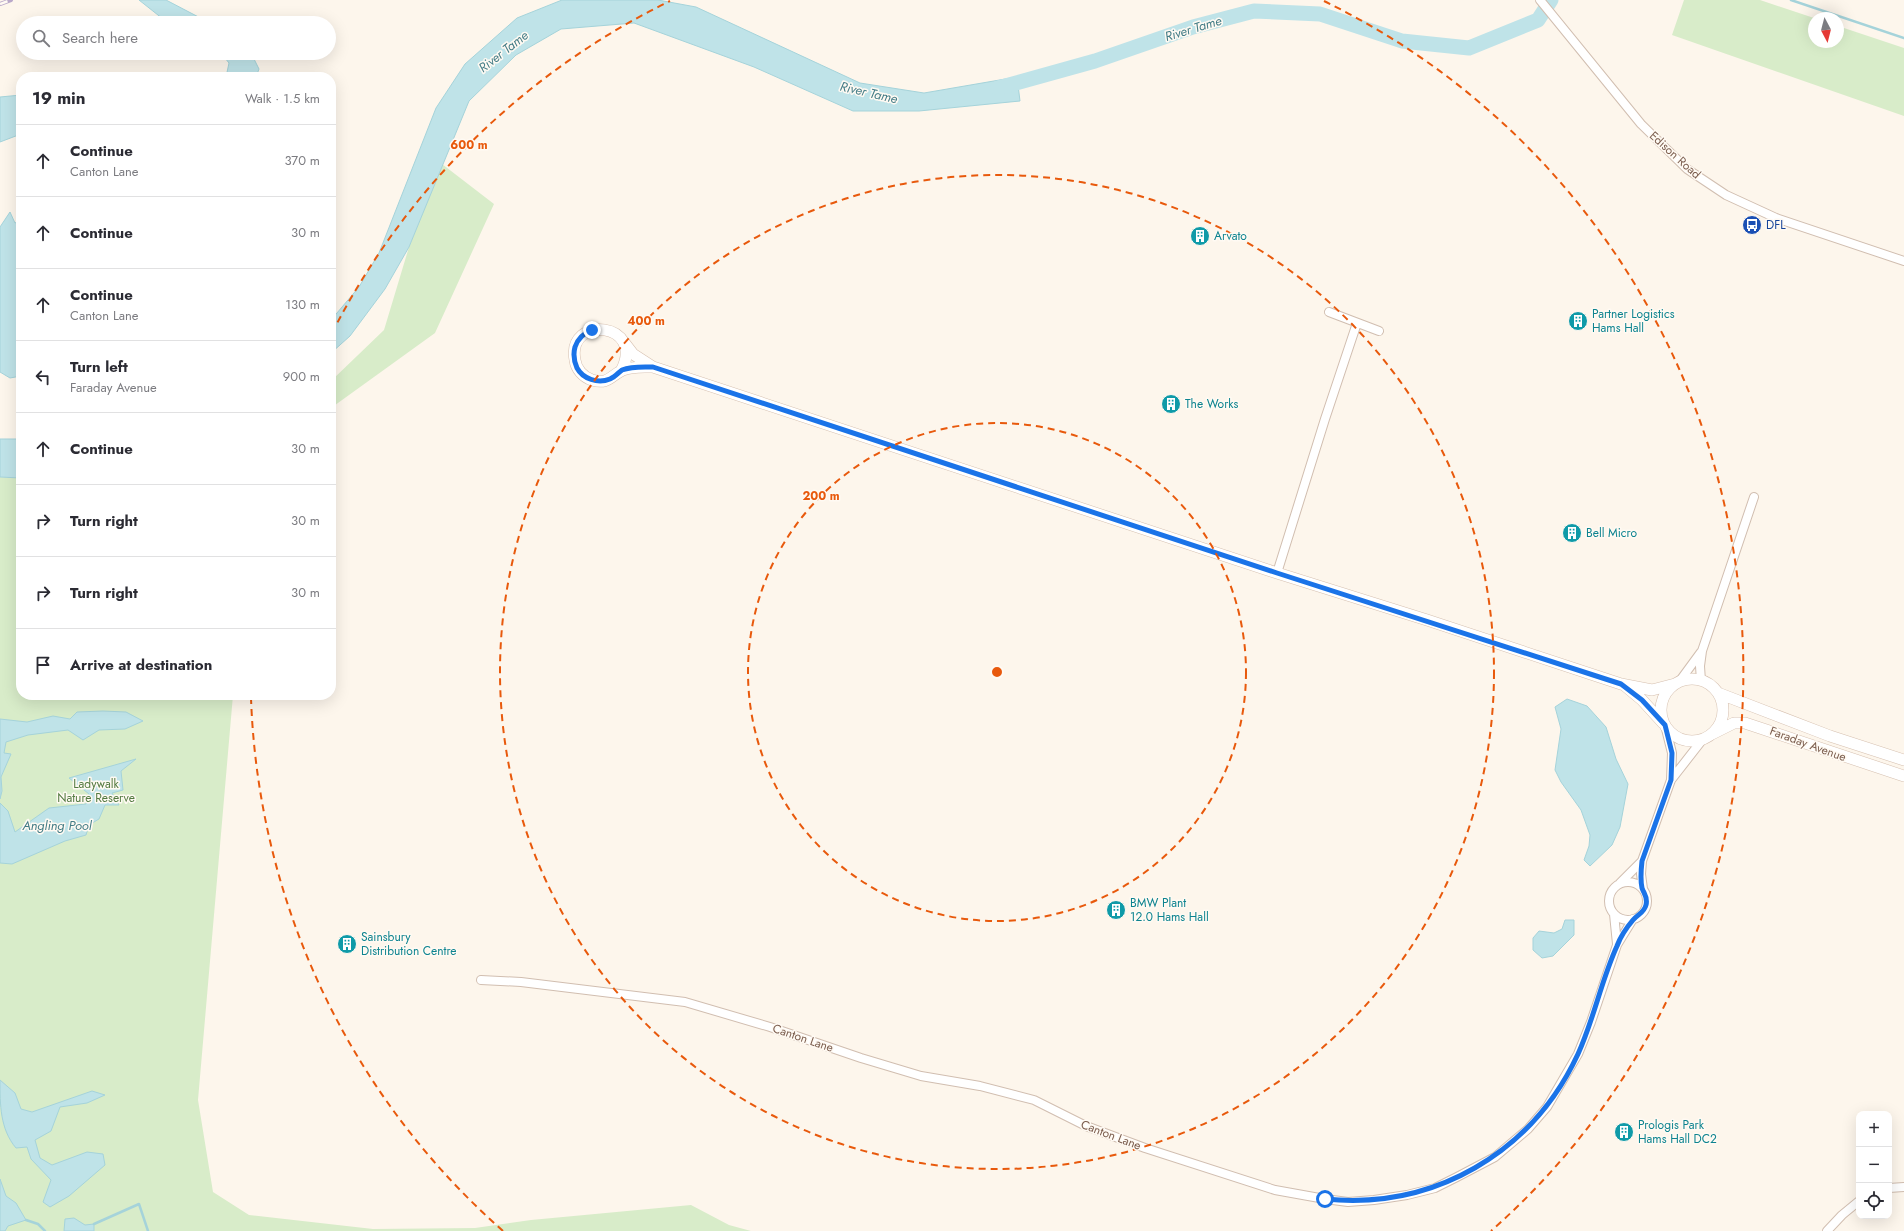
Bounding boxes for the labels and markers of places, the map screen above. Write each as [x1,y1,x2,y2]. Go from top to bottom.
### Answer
bus stop icon: DFL [1741,214,1763,236]
place label: DFL [1766,216,1786,234]
building icon: Arvato [1189,225,1211,247]
place label: Arvato [1214,227,1247,245]
place label: Partner Logistics Hams Hall [1592,305,1675,337]
building icon: Partner Logistics Hams Hall [1567,310,1589,332]
building icon: The Works [1160,393,1182,415]
place label: The Works [1185,395,1239,413]
building icon: Bell Micro [1561,522,1583,544]
place label: Bell Micro [1586,524,1638,542]
centre of rings [990,665,1004,679]
place label: BMW Plant 12.0 Hams Hall [1130,894,1209,926]
building icon: BMW Plant 12.0 Hams Hall [1105,899,1127,921]
place label: Sainsbury Distribution Centre [361,928,457,960]
building icon: Sainsbury Distribution Centre [336,933,358,955]
place label: Prologis Park Hams Hall DC2 [1638,1116,1717,1148]
building icon: Prologis Park Hams Hall DC2 [1613,1121,1635,1143]

